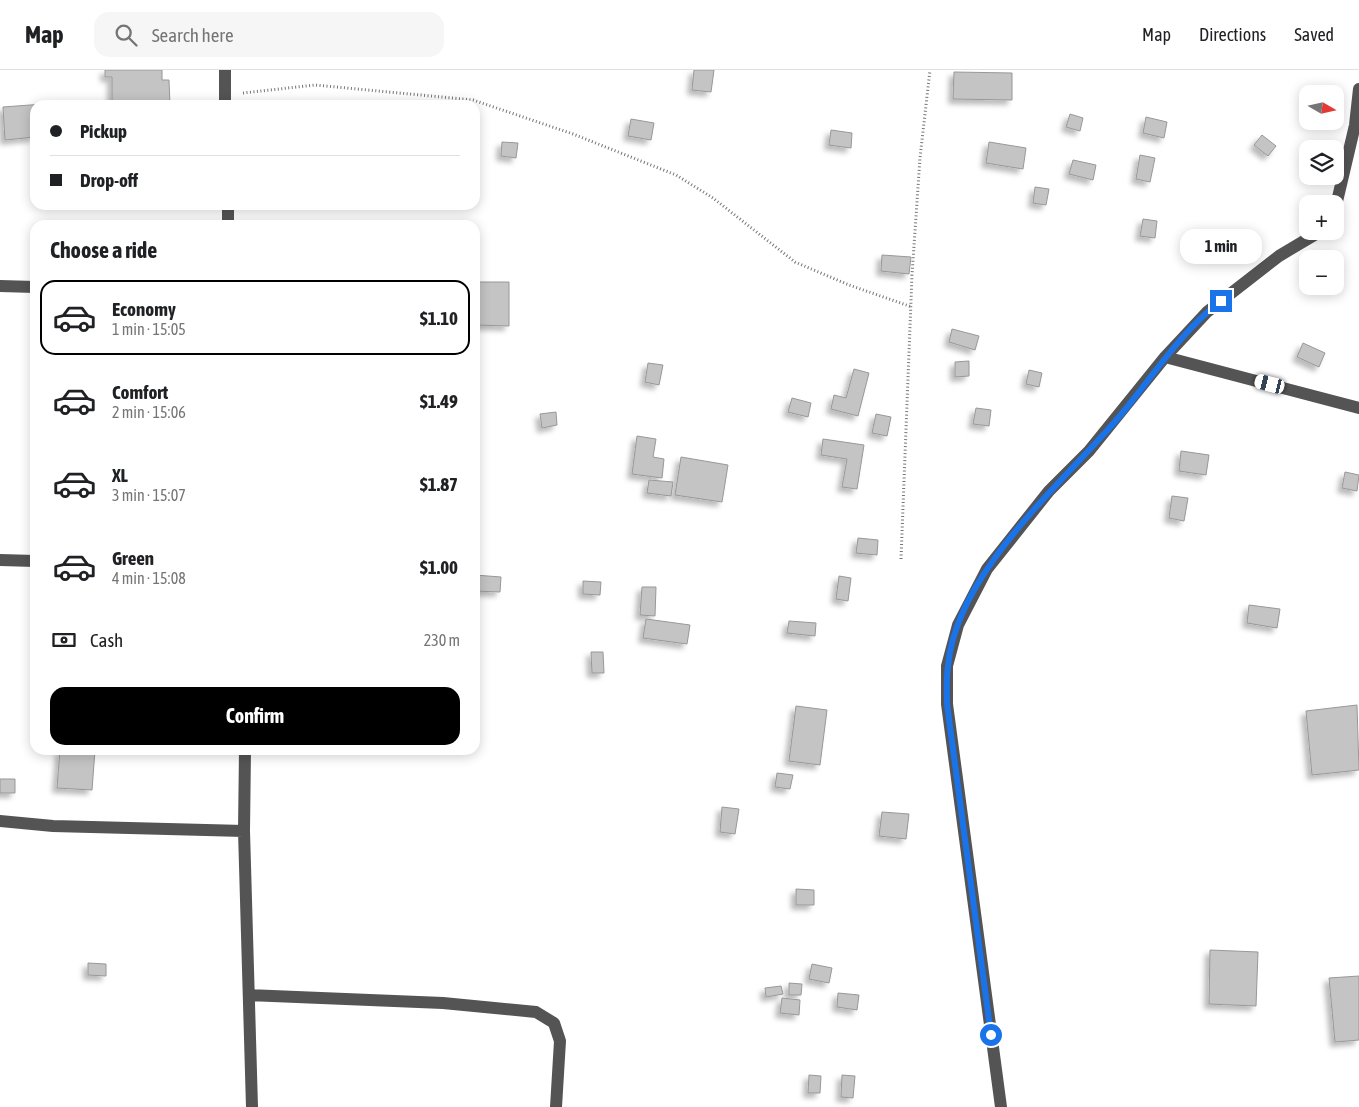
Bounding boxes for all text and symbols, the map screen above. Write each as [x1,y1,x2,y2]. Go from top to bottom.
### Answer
search box [94,12,444,57]
text: Map [25,21,64,48]
icon: search [112,21,140,49]
text: Search here [152,24,234,46]
text: Map [1142,24,1171,45]
text: Directions [1199,24,1266,45]
text: Saved [1294,24,1334,45]
north arrow [1299,85,1344,130]
map controls [1299,85,1344,295]
text: Pickup [80,120,127,142]
button: layers [1299,140,1344,185]
text: Drop-off [80,169,138,191]
button: + [1299,195,1344,240]
callout: 1 min [1180,228,1262,264]
text: Choose a ride [50,237,157,263]
text: 1 min [1205,237,1237,255]
button: − [1299,250,1344,295]
route end [1210,290,1232,312]
icon: car [52,295,97,340]
text: Economy [112,298,176,320]
text: $1.10 [420,307,458,329]
text: 1 min · 15:05 [112,320,186,338]
car [1253,373,1286,395]
icon: car [52,378,97,423]
text: Comfort [112,381,168,403]
text: $1.49 [420,390,458,412]
text: 2 min · 15:06 [112,403,186,421]
icon: car [52,461,97,506]
text: XL [112,464,128,486]
text: $1.87 [420,473,458,495]
text: 3 min · 15:07 [112,486,186,504]
icon: car [52,544,97,589]
text: Green [112,547,154,569]
text: $1.00 [420,556,458,578]
text: 4 min · 15:08 [112,569,186,587]
icon: cash [50,626,78,654]
text: Cash [90,629,123,651]
text: 230 m [424,631,460,649]
button: Confirm [50,687,460,745]
route start [980,1024,1002,1046]

